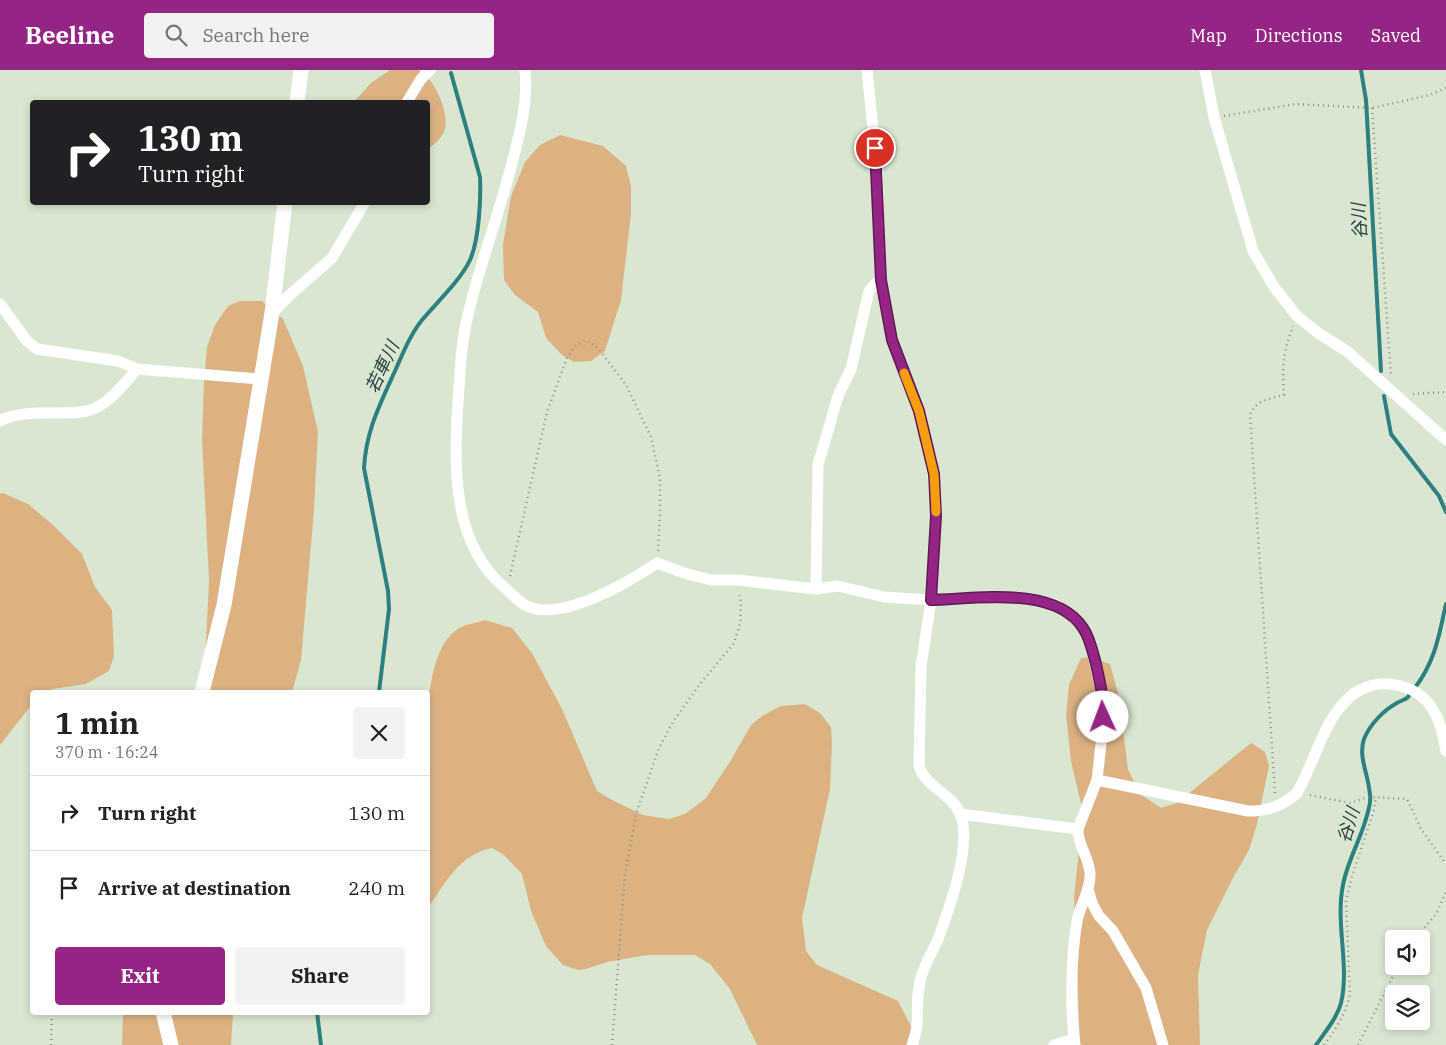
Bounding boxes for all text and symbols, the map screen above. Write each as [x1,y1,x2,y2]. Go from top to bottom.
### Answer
search box [144,13,494,58]
text: Beeline [25,19,114,51]
icon: search [162,21,190,49]
text: Search here [202,23,309,47]
text: Map [1190,24,1227,47]
text: Directions [1255,24,1343,47]
text: Saved [1371,24,1421,47]
text: 130 m [138,115,243,161]
icon: right [55,120,120,185]
pin [854,127,896,169]
icon: arrive [861,134,889,162]
text: Turn right [138,159,245,188]
water label: 谷川 [1346,200,1371,240]
water label: 若車川 [360,336,405,396]
position arrow [1076,690,1128,742]
text: 1 min [55,703,139,742]
button: close [353,707,405,759]
text: 370 m · 16:24 [55,742,158,762]
icon: right [55,799,83,827]
text: Turn right [98,801,196,825]
text: 130 m [348,801,405,825]
water label: 谷川 [1332,803,1365,846]
icon: arrive [55,874,83,902]
text: Arrive at destination [98,876,291,900]
text: 240 m [348,876,405,900]
map controls [1385,930,1430,1030]
button: sound [1385,930,1430,975]
button: Exit [55,947,225,1005]
button: Share [235,947,405,1005]
button: layers [1385,985,1430,1030]

